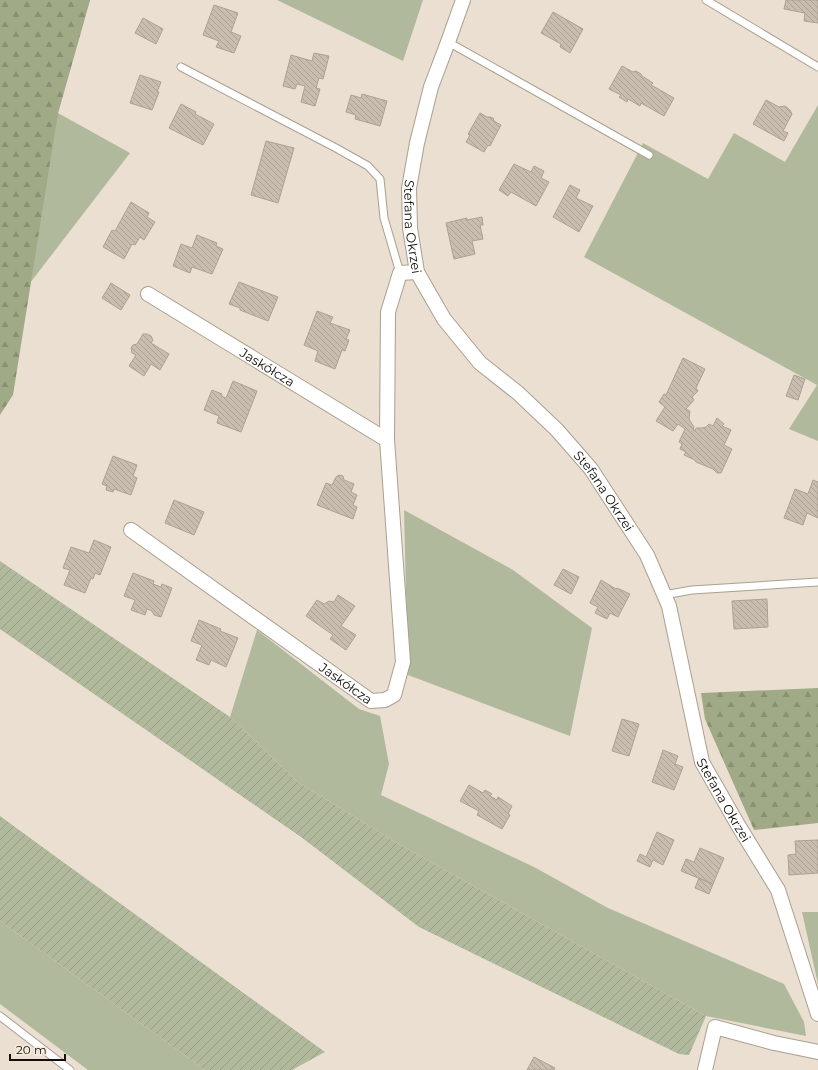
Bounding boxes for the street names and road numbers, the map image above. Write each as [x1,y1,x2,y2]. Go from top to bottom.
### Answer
street label: Stefana Okrzei [401,178,425,275]
street label: Jaskółcza [236,344,298,390]
street label: Stefana Okrzei [571,447,637,534]
street label: Jaskółcza [316,658,376,708]
street label: Stefana Okrzei [693,755,754,845]

